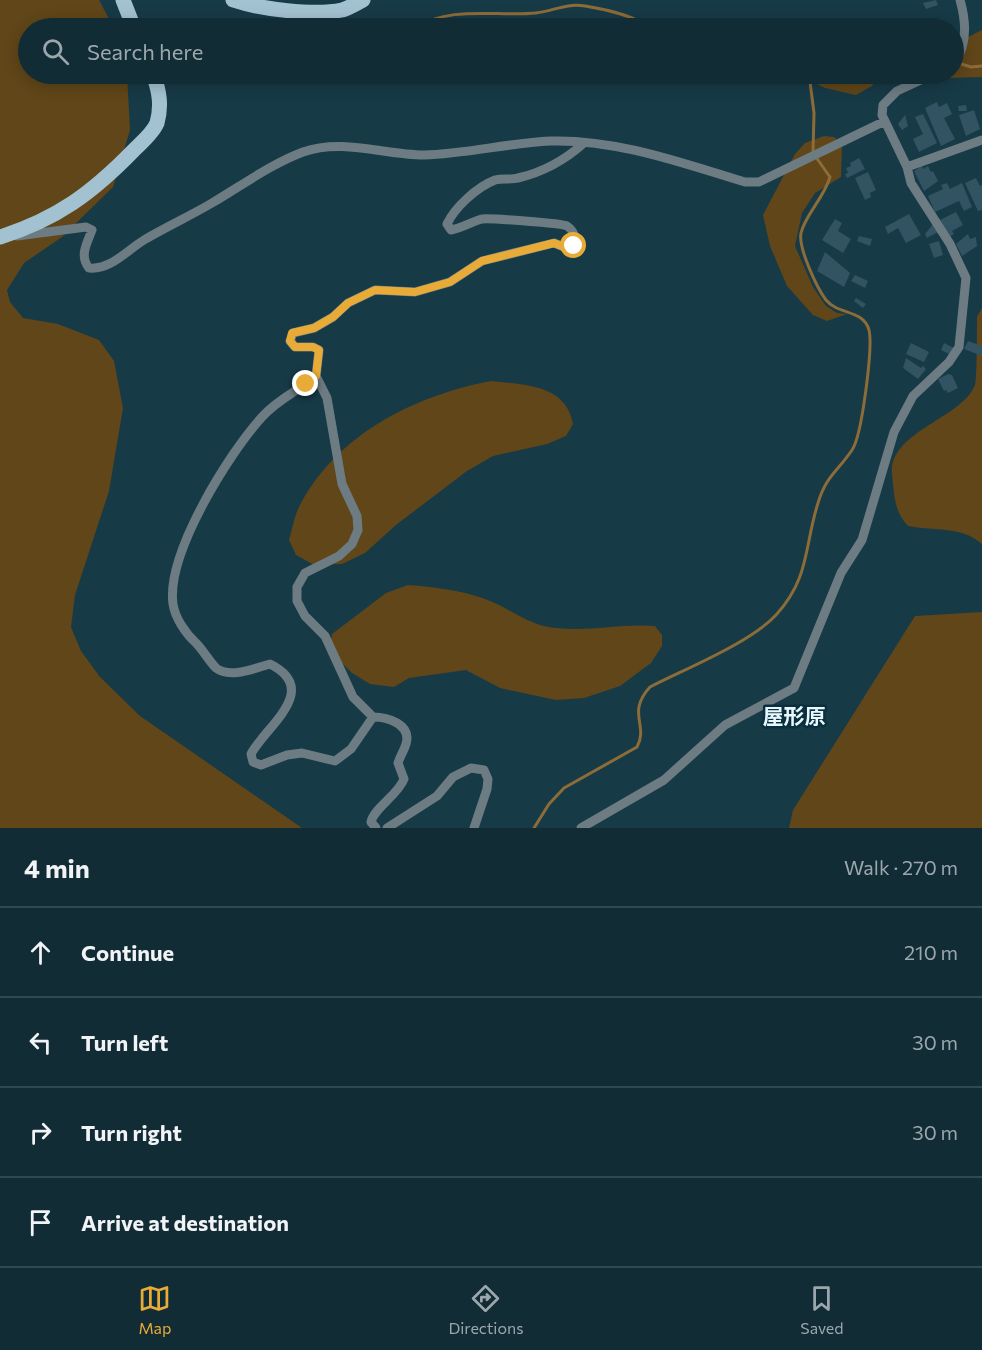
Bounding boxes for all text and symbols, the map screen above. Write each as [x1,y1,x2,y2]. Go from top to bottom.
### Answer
search box [18,18,964,84]
icon: search [39,35,72,68]
text: Search here [87,38,203,65]
route start [560,232,586,258]
route end [292,370,318,396]
district label: 屋形原 [763,703,826,728]
text: 4 min [24,852,90,883]
text: Walk · 270 m [844,855,958,879]
icon: ahead [24,936,57,969]
text: Continue [81,939,174,966]
text: 210 m [904,940,958,964]
icon: left [24,1026,57,1059]
text: Turn left [81,1029,168,1056]
text: 30 m [912,1030,958,1054]
icon: right [24,1116,57,1149]
text: Turn right [81,1119,182,1146]
text: 30 m [912,1120,958,1144]
icon: arrive [24,1206,57,1239]
text: Arrive at destination [81,1209,289,1236]
tab: Map [138,1282,171,1337]
tab: Directions [448,1282,523,1337]
tab: Saved [800,1282,844,1337]

